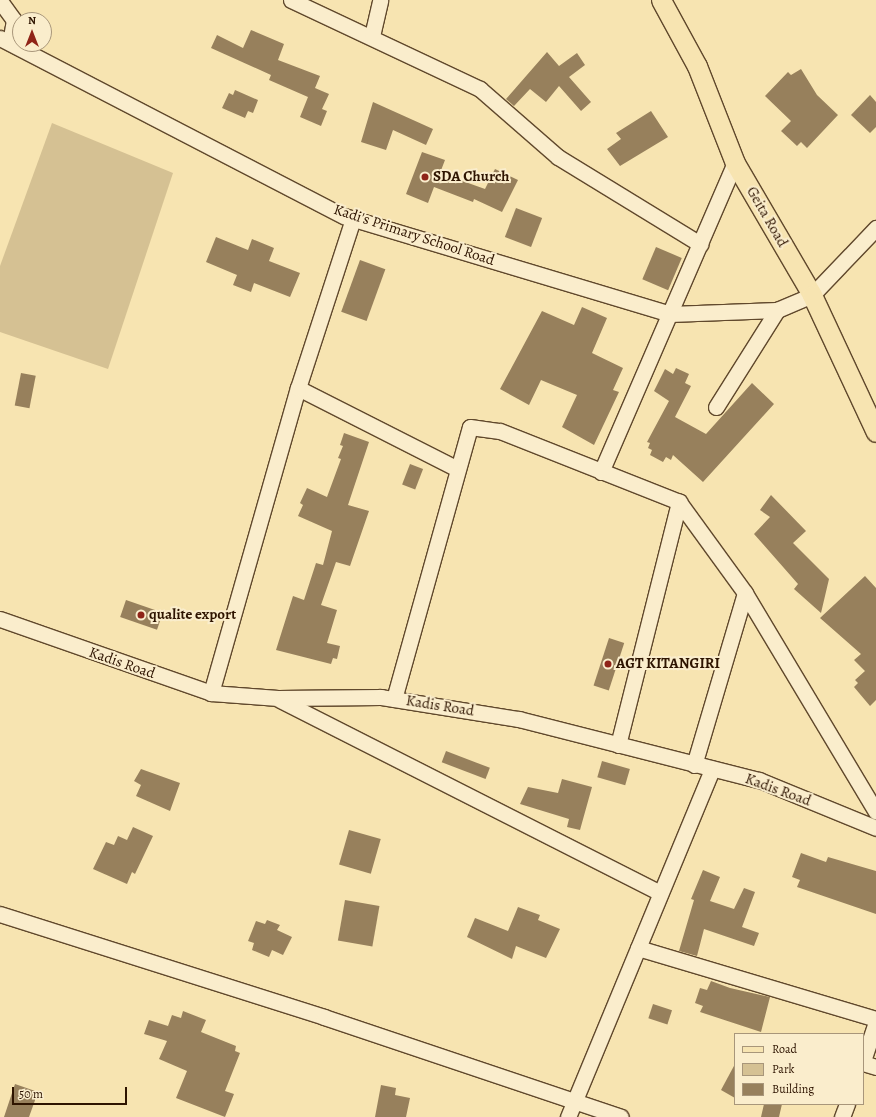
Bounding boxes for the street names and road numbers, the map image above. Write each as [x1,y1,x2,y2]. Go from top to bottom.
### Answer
street label: Geita Road [743,184,791,250]
street label: Kadi's Primary School Road [331,200,497,270]
street label: Kadis Road [87,643,157,683]
street label: Kadis Road [405,692,475,720]
street label: Kadis Road [743,770,813,810]

